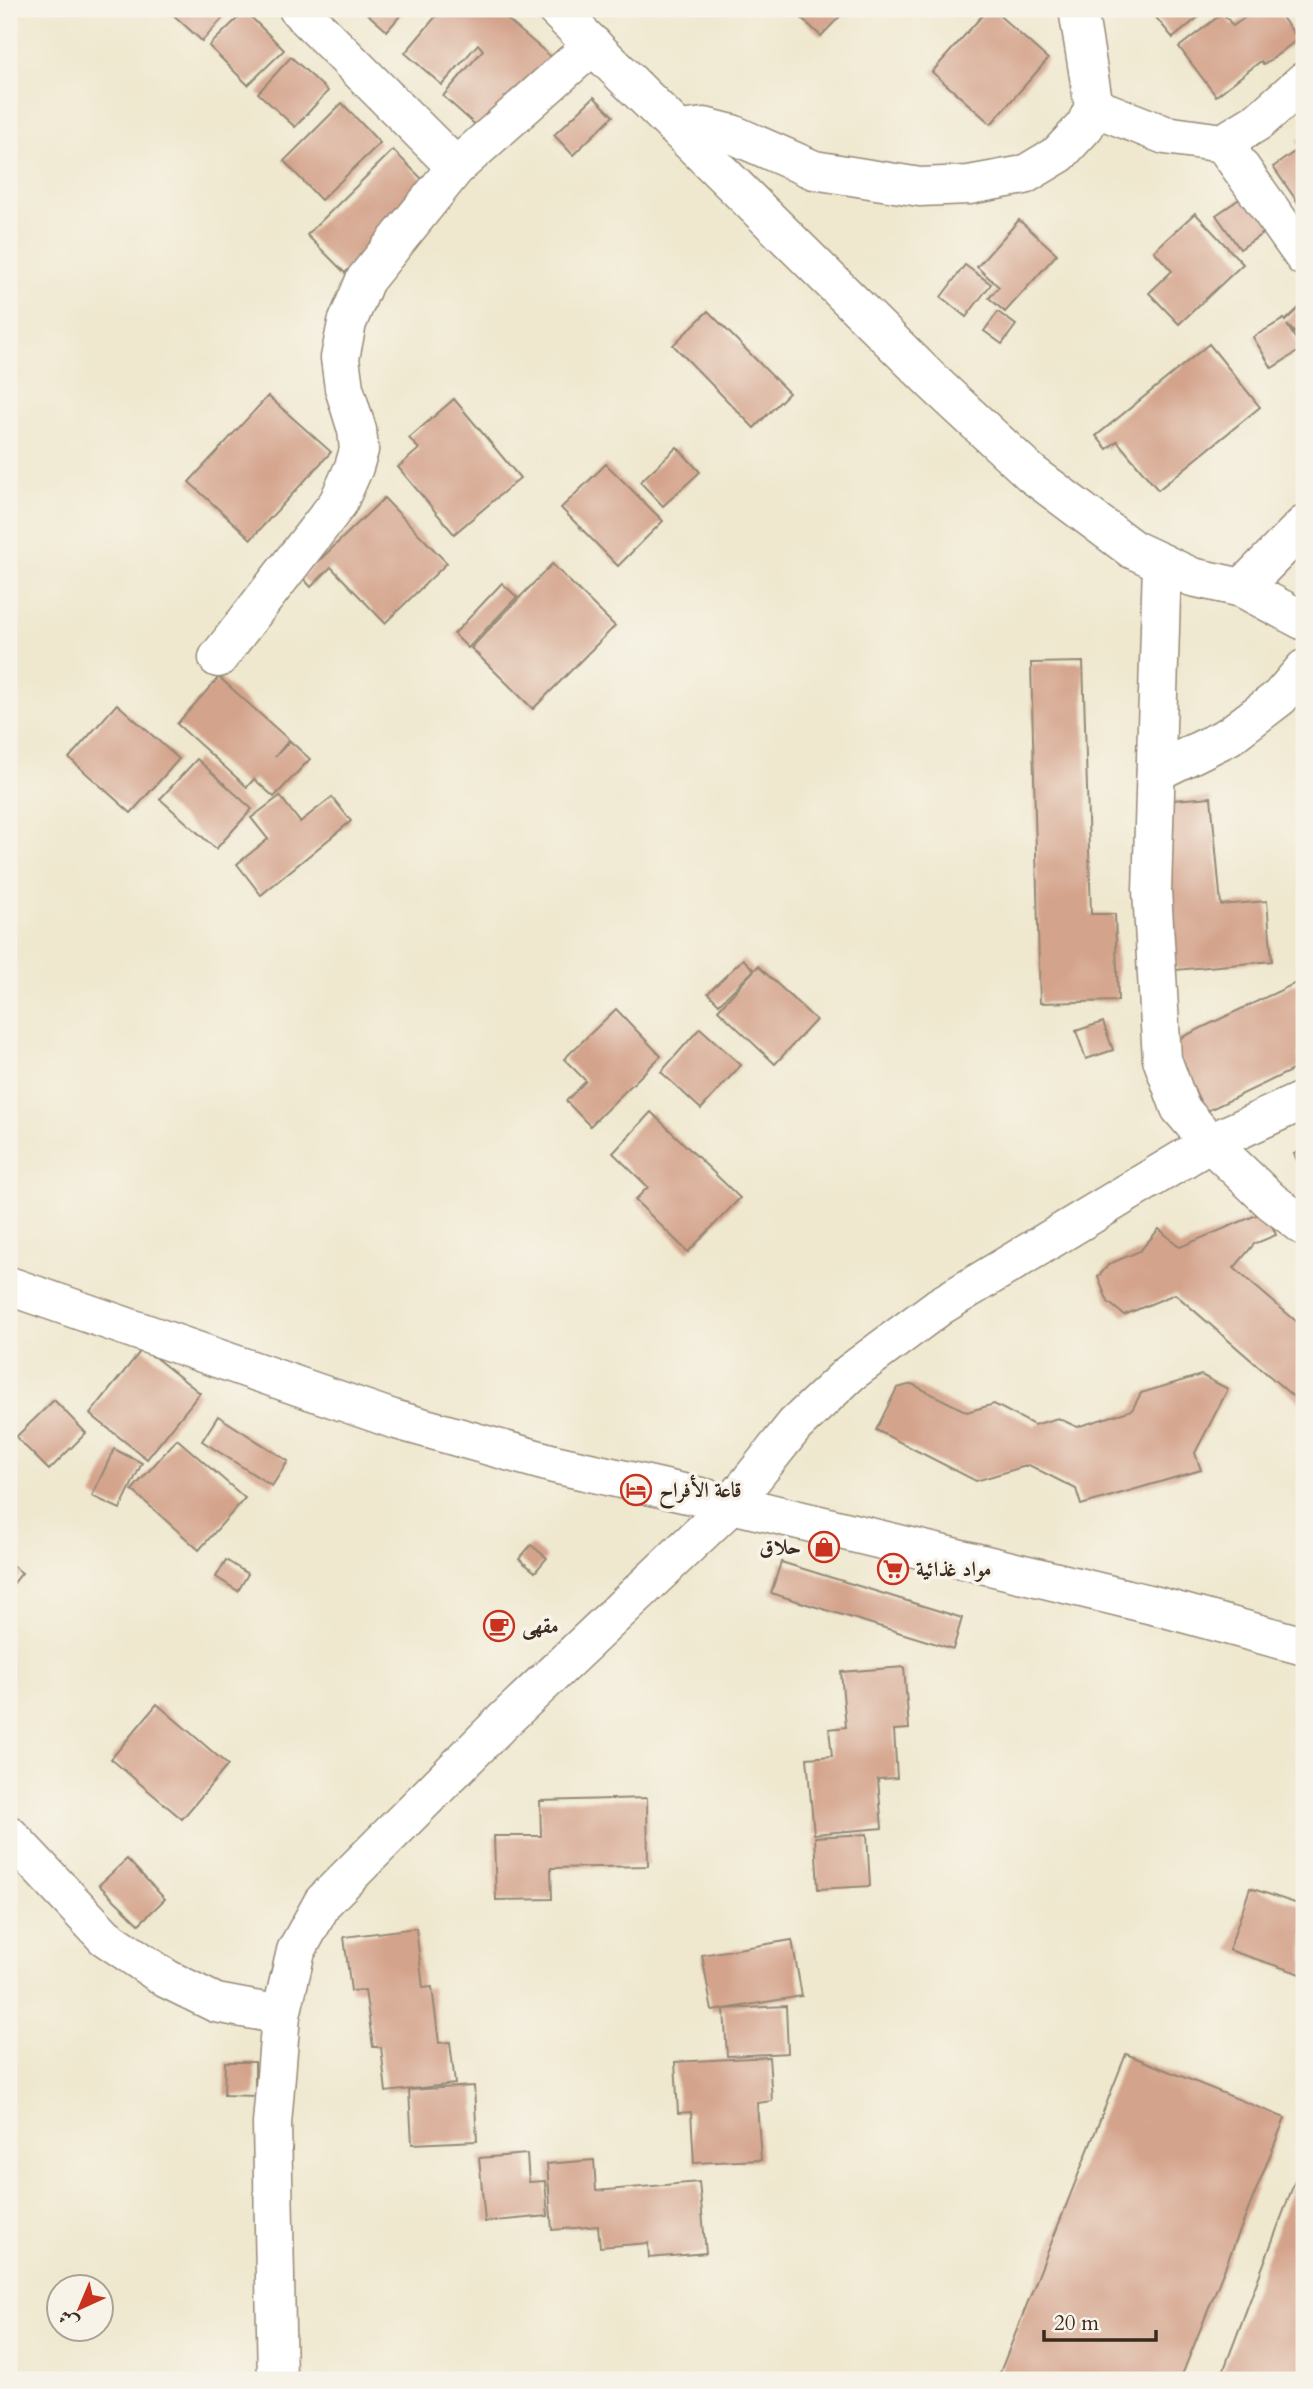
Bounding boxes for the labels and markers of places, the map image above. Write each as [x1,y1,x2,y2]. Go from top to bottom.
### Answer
hotel icon: قاعة الأفراح [619,1473,653,1507]
place label: قاعة الأفراح [659,1474,742,1509]
shop icon: حلاق [807,1530,841,1564]
place label: حلاق [759,1533,801,1562]
supermarket icon: مواد غذائية [876,1552,910,1586]
place label: مواد غذائية [916,1555,992,1584]
cafe icon: مقهى [482,1609,516,1643]
place label: مقهى [522,1612,559,1641]

